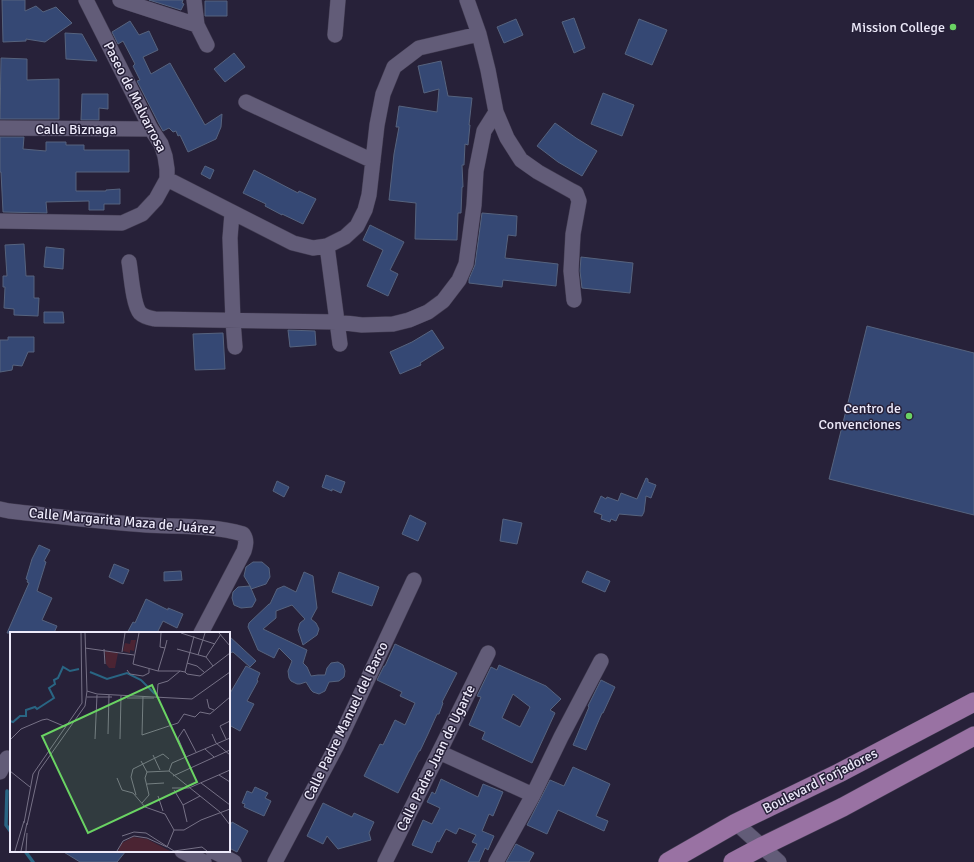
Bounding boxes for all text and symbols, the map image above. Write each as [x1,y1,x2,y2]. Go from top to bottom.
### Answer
place label: Mission College [851,19,945,36]
marker: Mission College [948,22,958,32]
street label: Paseo de Malvarrosa [100,39,170,155]
street label: Calle Biznaga [35,121,117,138]
place label: Centro de Convenciones [819,400,901,433]
marker: Centro de Convenciones [904,411,914,421]
street label: Calle Margarita Maza de Juárez [28,504,216,538]
inset map [10,632,230,852]
street label: Calle Padre Manuel del Barco [300,639,392,803]
street label: Calle Padre Juan de Ugarte [393,682,479,834]
street label: Boulevard Forjadores [760,745,880,817]

